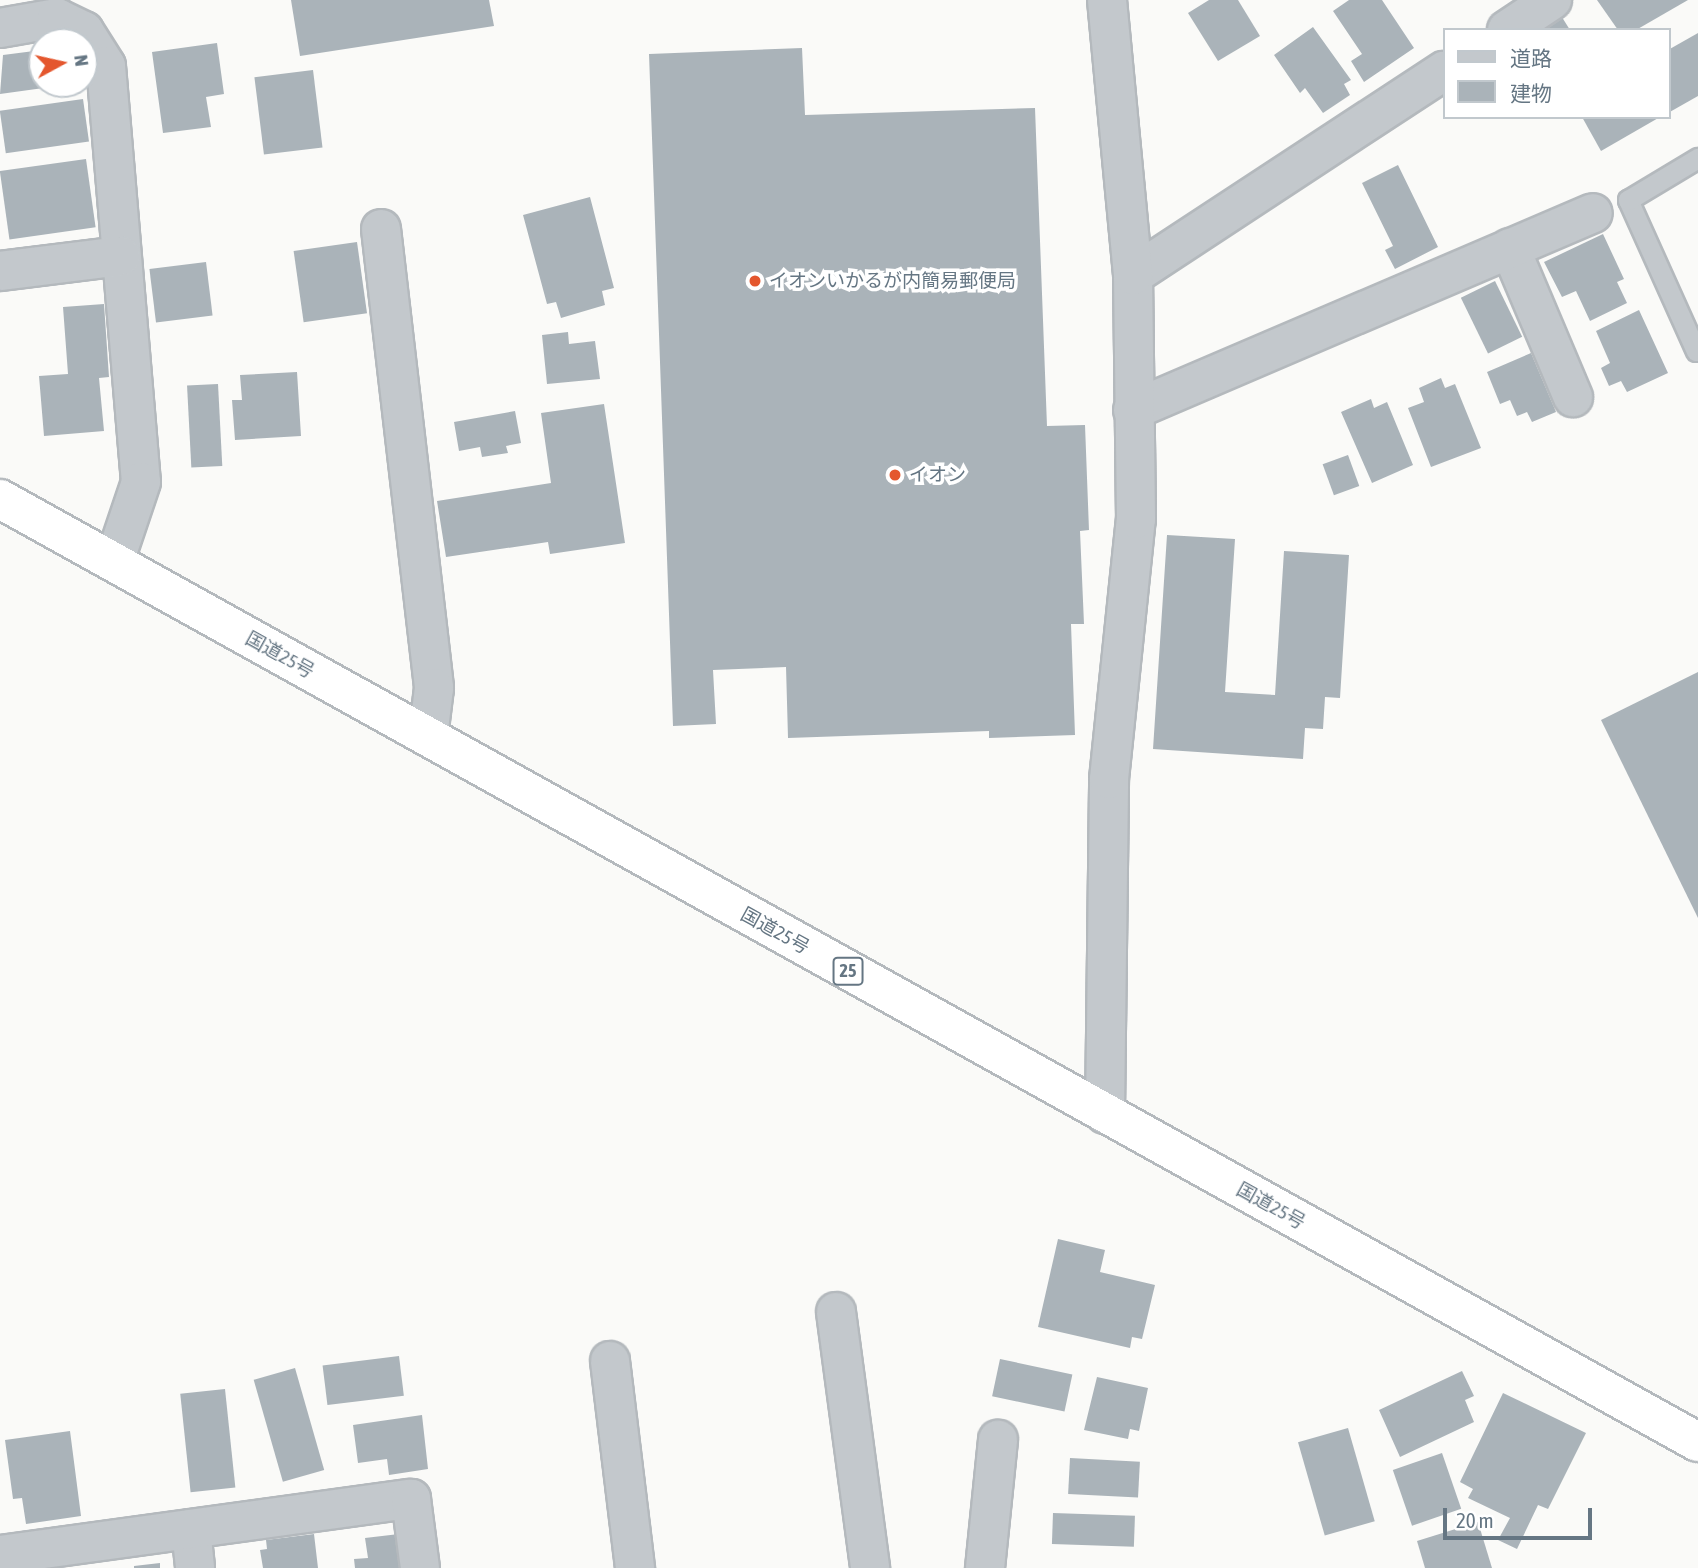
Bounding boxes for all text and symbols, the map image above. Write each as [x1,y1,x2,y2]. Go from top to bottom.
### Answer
north arrow [28,28,98,98]
legend [1442,28,1670,119]
text: 道路 [1510,46,1552,70]
text: N [70,53,93,67]
text: 建物 [1510,81,1552,105]
place label: イオンいかるが内簡易郵便局 [769,270,1016,292]
marker: イオンいかるが内簡易郵便局 [747,273,763,289]
place label: イオン [909,464,966,486]
marker: イオン [887,467,903,483]
street label: 国道25号 [242,627,318,683]
street label: 国道25号 [737,903,813,959]
road number: 25 [832,956,864,986]
street label: 国道25号 [1233,1178,1309,1234]
scale bar [1446,1494,1595,1538]
text: 20 m [1456,1508,1494,1532]

